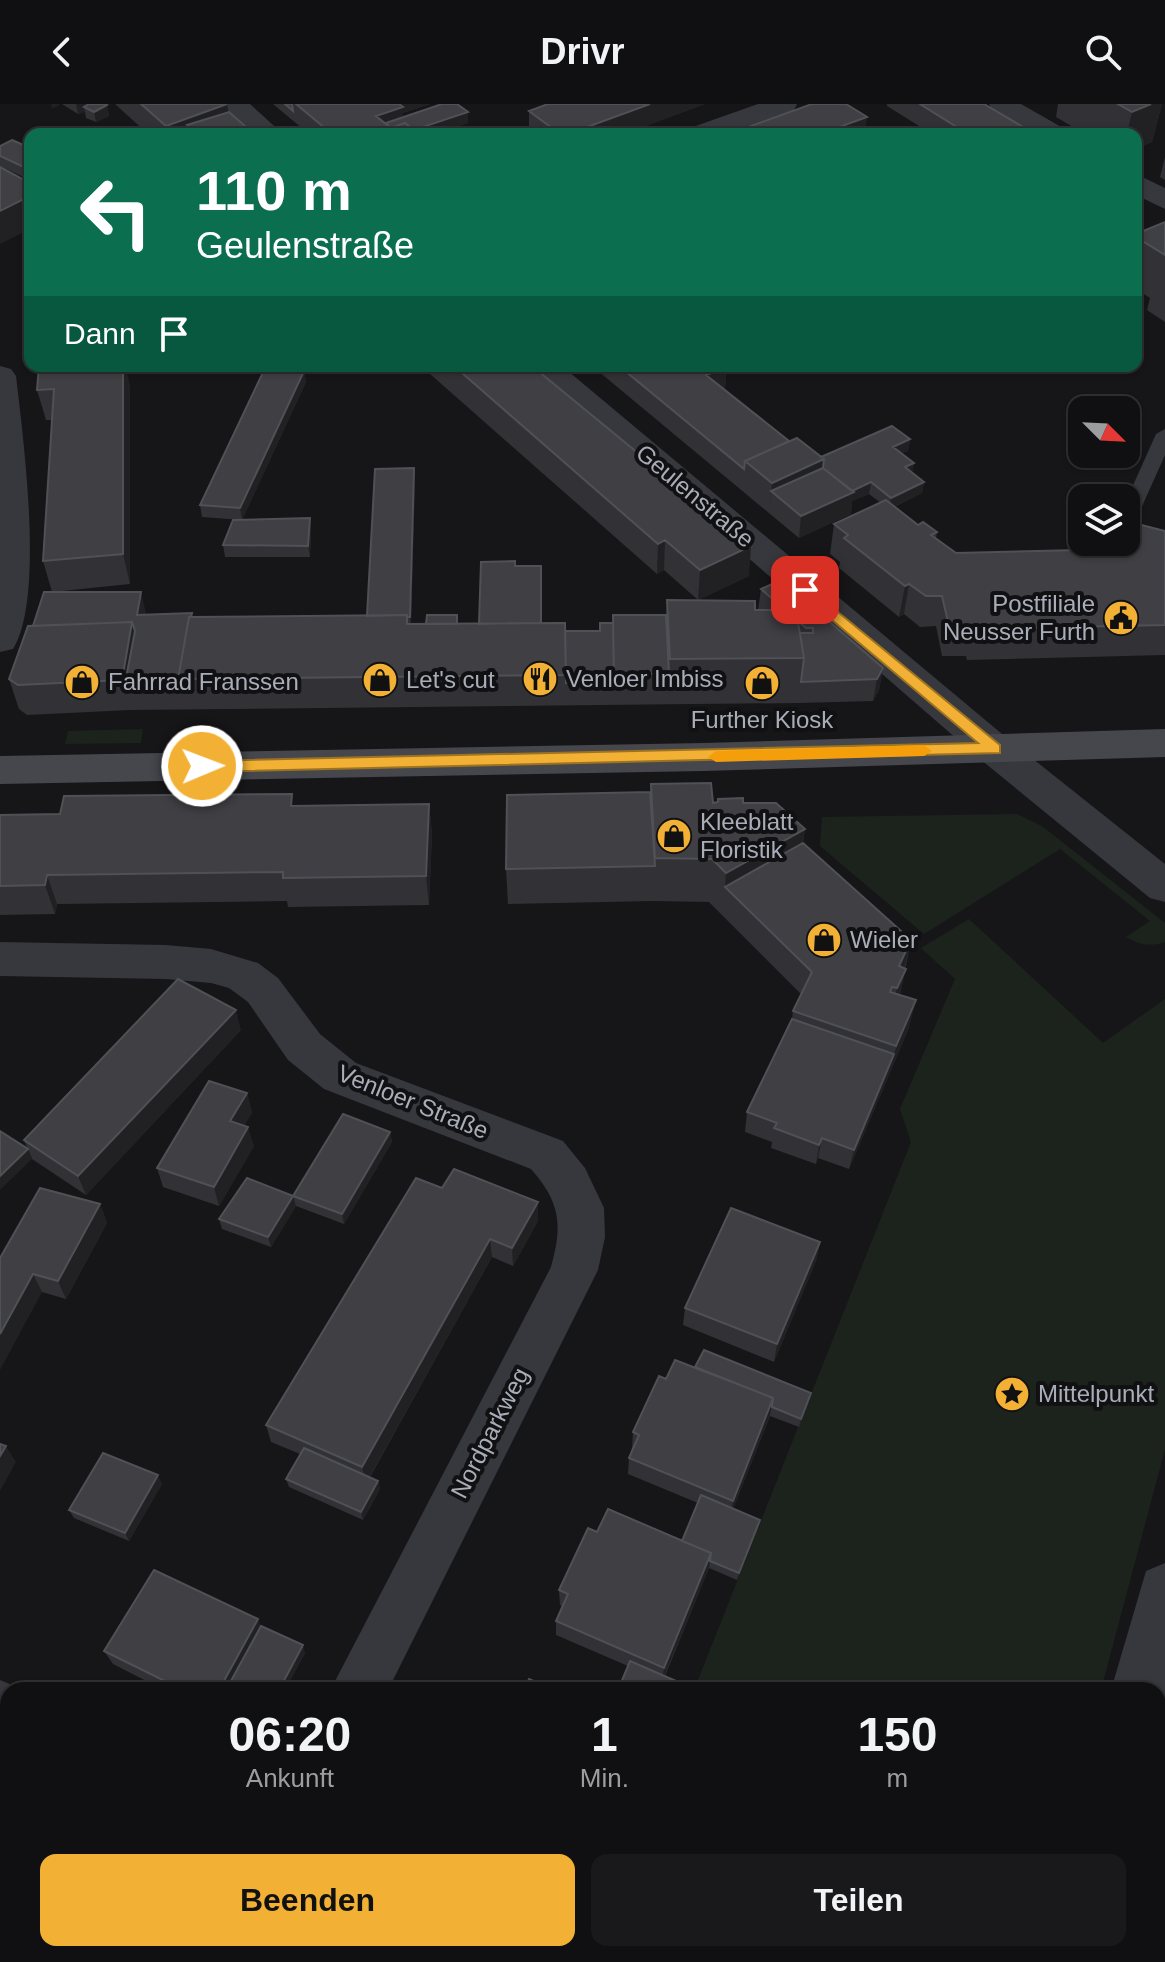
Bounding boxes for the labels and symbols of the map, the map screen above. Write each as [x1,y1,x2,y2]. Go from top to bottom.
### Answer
north arrow [1068,396,1140,468]
street label: Geulenstraße [631,439,760,553]
pin [771,556,839,624]
place label: Postfiliale Neusser Furth [943,590,1095,645]
public building icon: Postfiliale Neusser Furth [1102,599,1140,637]
restaurant icon: Venloer Imbiss [521,660,559,698]
shop icon: Let's cut [361,661,399,699]
shop icon: Fahrrad Franssen [63,663,101,701]
shop icon: Further Kiosk [743,664,781,702]
place label: Venloer Imbiss [566,665,723,692]
place label: Let's cut [406,666,495,693]
place label: Fahrrad Franssen [108,668,299,695]
place label: Further Kiosk [691,706,834,733]
position arrow [160,724,244,808]
place label: Kleeblatt Floristik [700,808,794,863]
shop icon: Kleeblatt Floristik [655,817,693,855]
shop icon: Wieler [805,921,843,959]
place label: Wieler [850,926,918,953]
street label: Venloer Straße [334,1059,492,1144]
street label: Nordparkweg [445,1363,534,1502]
place icon: Mittelpunkt [993,1375,1031,1413]
place label: Mittelpunkt [1038,1380,1154,1407]

